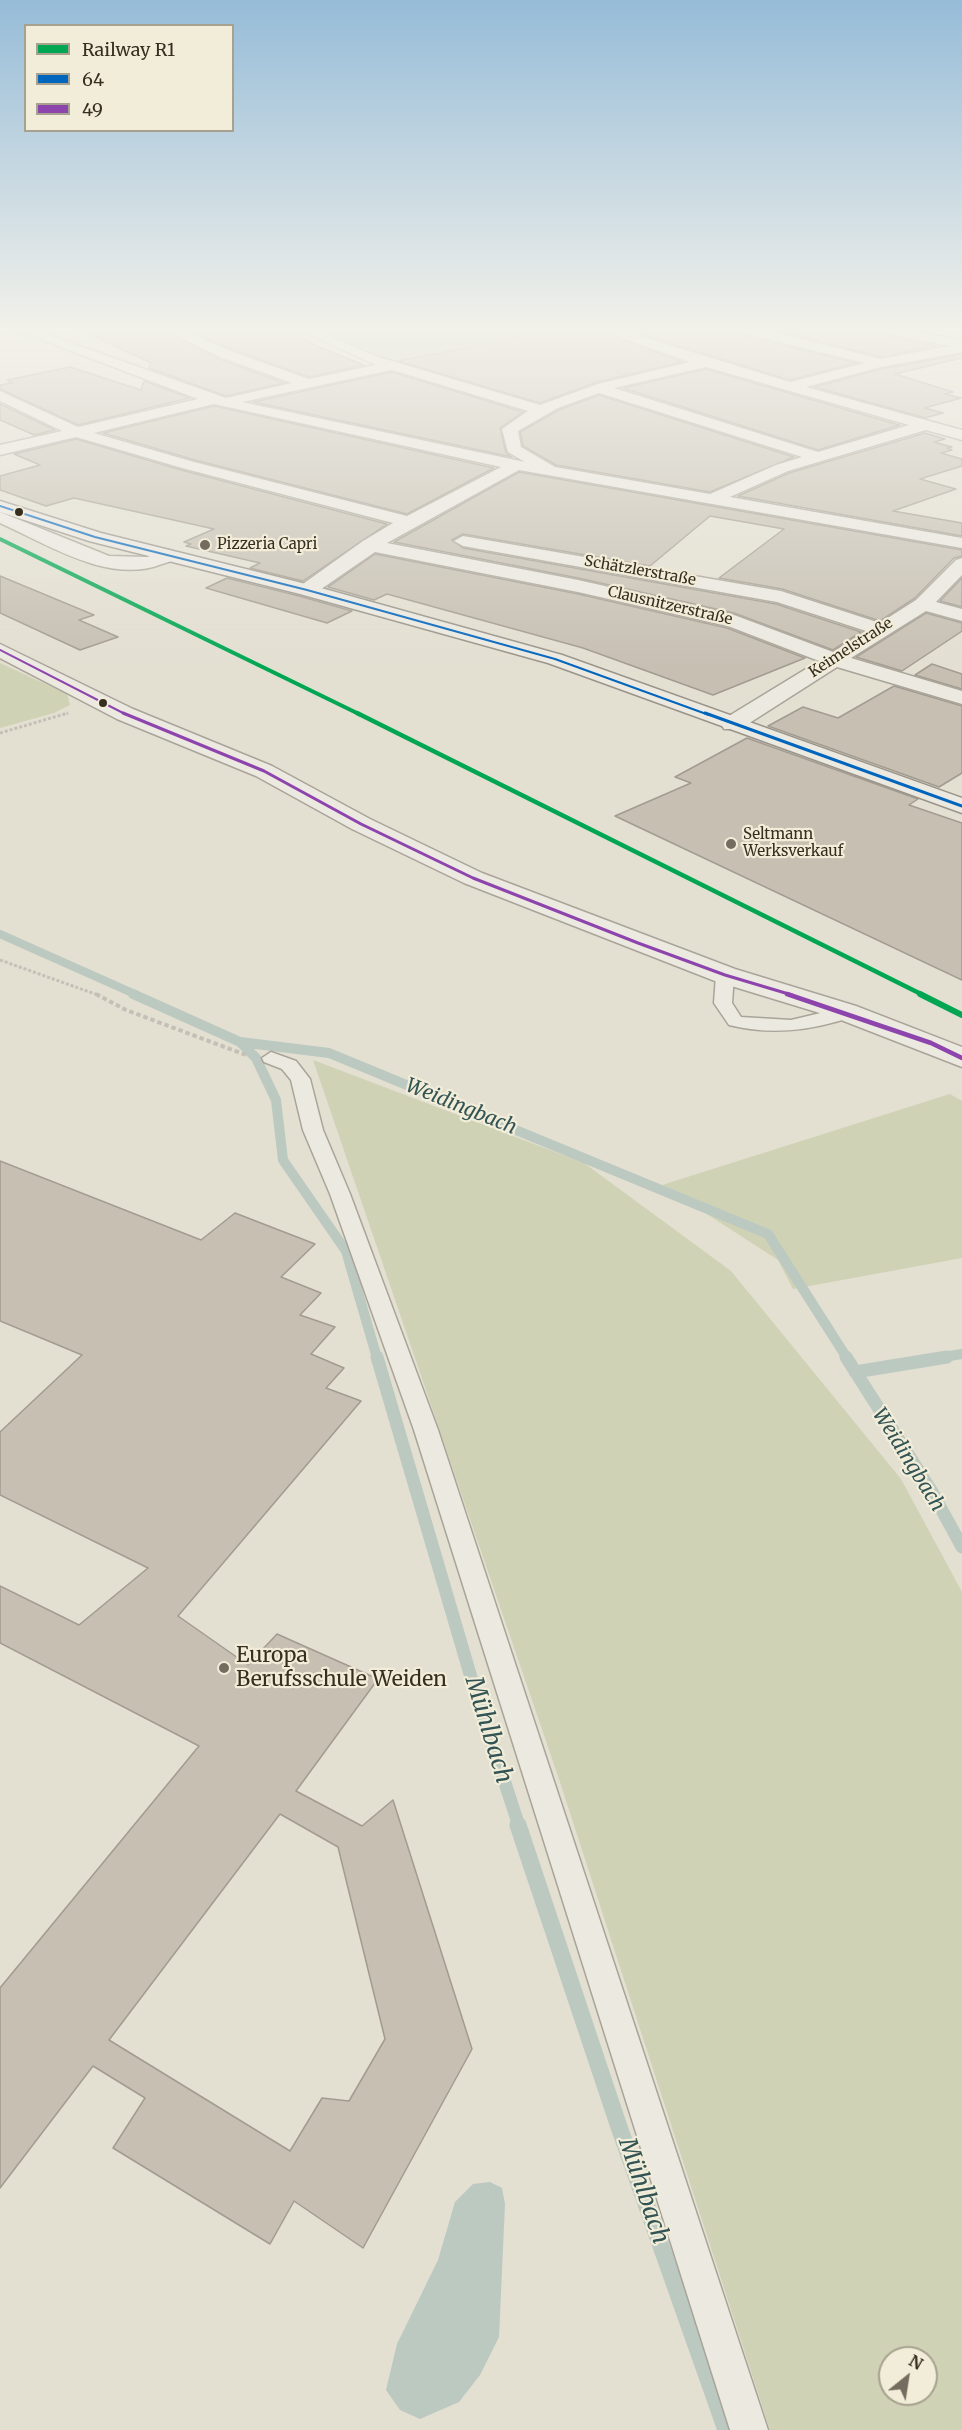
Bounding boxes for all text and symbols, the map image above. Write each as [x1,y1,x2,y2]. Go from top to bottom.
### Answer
legend [24,24,234,132]
text: Railway R1 [82,38,175,61]
text: 64 [82,68,104,91]
text: 49 [82,98,103,121]
unlabelled marker [13,506,25,518]
place label: Pizzeria Capri [217,536,317,554]
marker: Pizzeria Capri [198,538,212,552]
street label: Schätzlerstraße [583,552,697,590]
street label: Clausnitzerstraße [606,583,734,629]
street label: Keimelstraße [806,614,896,682]
unlabelled marker [97,697,109,709]
place label: Seltmann Werksverkauf [743,826,843,861]
marker: Seltmann Werksverkauf [724,837,738,851]
water label: Weidingbach [402,1074,520,1140]
water label: Weidingbach [867,1404,949,1516]
place label: Europa Berufsschule Weiden [236,1643,447,1693]
marker: Europa Berufsschule Weiden [217,1661,231,1675]
water label: Mühlbach [458,1673,518,1787]
water label: Mühlbach [611,2134,675,2248]
north arrow [878,2346,938,2406]
text: N [906,2350,926,2374]

